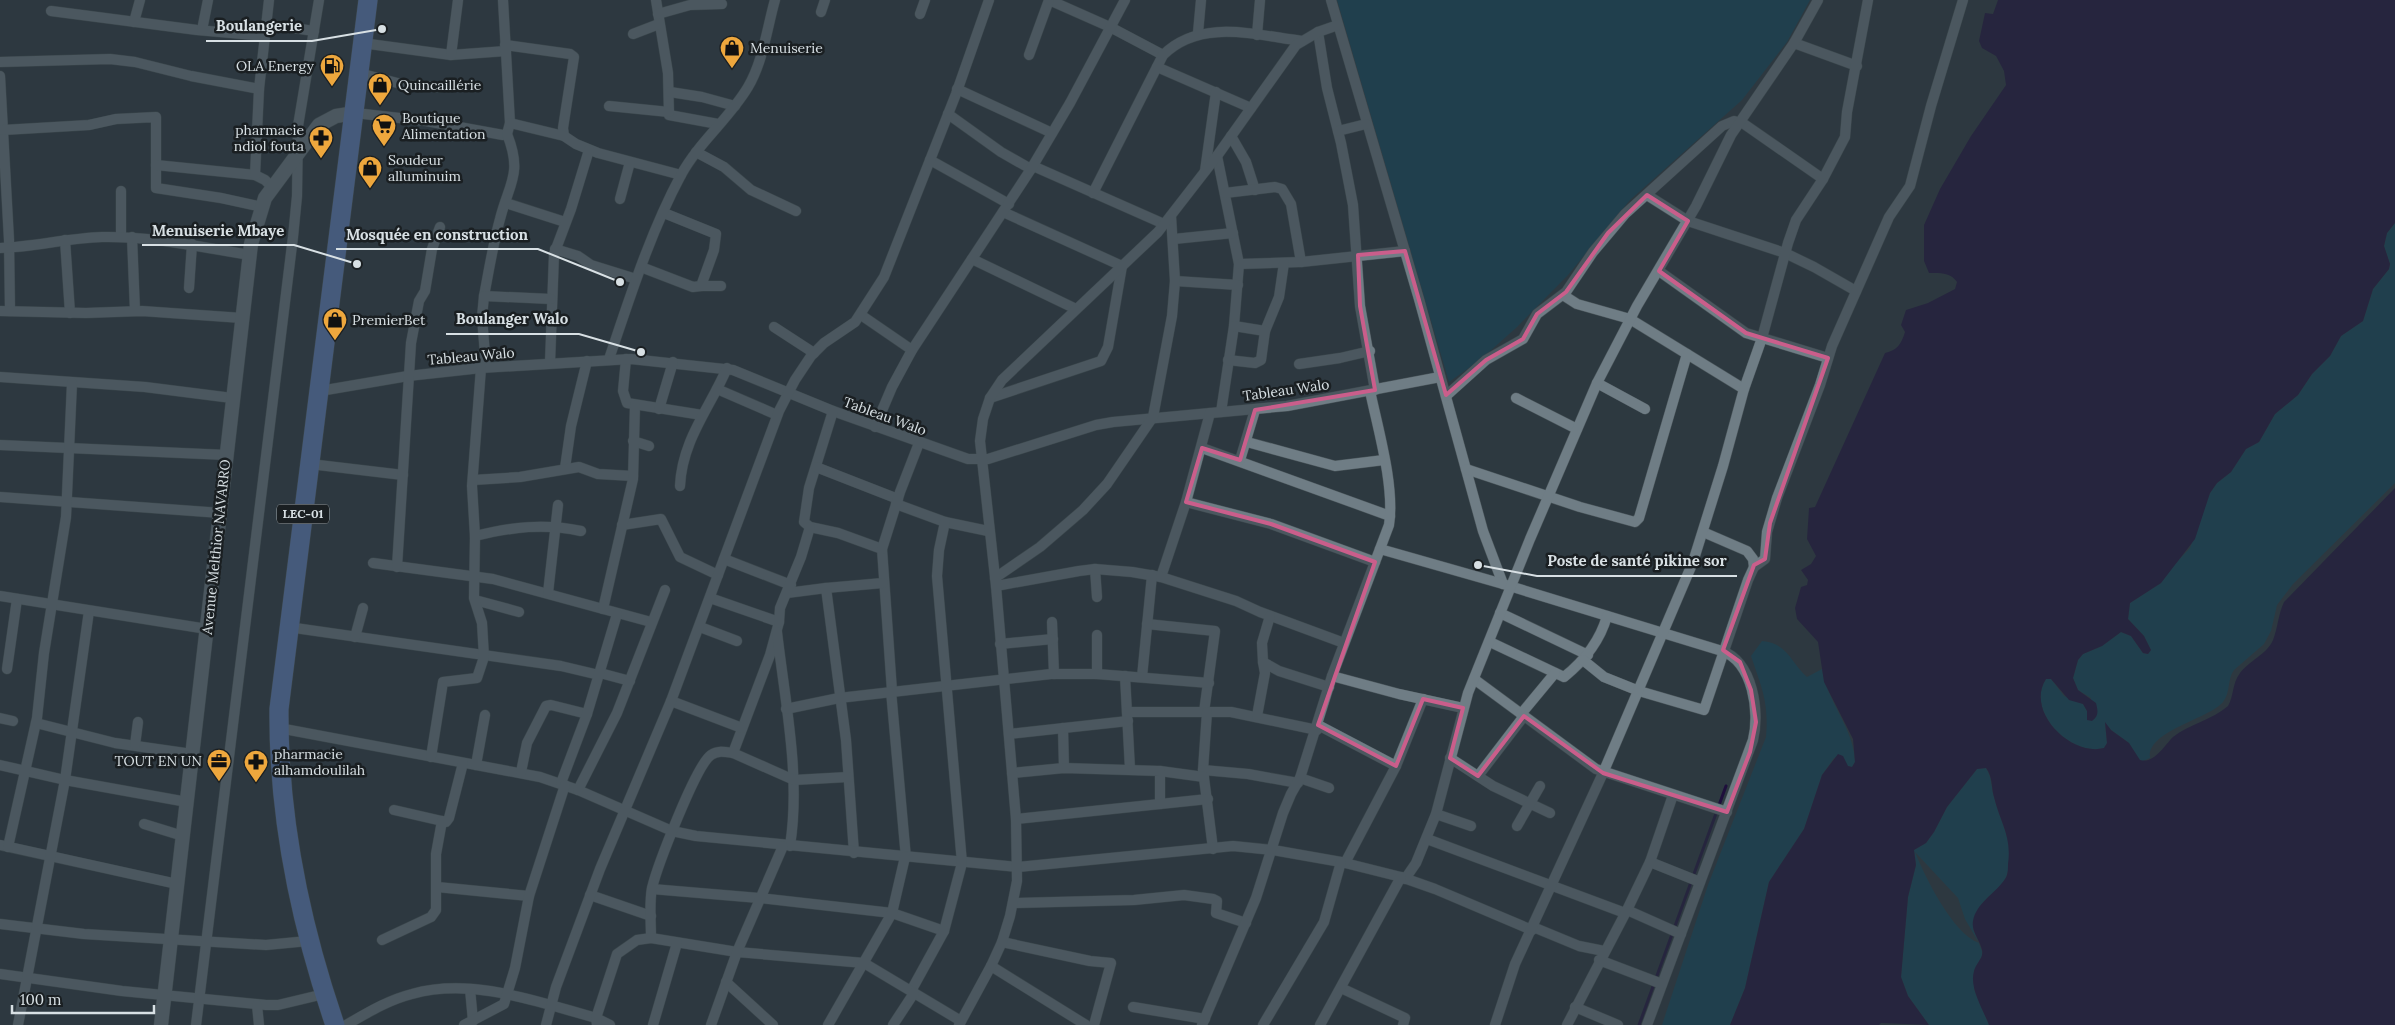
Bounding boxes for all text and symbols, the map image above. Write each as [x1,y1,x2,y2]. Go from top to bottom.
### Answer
callout: Boulangerie [206,11,312,41]
text: Boulangerie [216,16,302,35]
shop icon: Menuiserie [719,35,745,69]
place label: Menuiserie [750,39,823,57]
fuel station icon: OLA Energy [319,53,345,87]
place label: OLA Energy [236,57,315,75]
shop icon: Quincaillérie [367,72,393,106]
place label: Quincaillérie [398,76,482,94]
place label: Boutique Alimentation [401,109,486,143]
supermarket icon: Boutique Alimentation [371,113,397,147]
place label: pharmacie ndiol fouta [234,121,304,155]
pharmacy icon: pharmacie ndiol fouta [308,125,334,159]
place label: Soudeur alluminuim [388,151,461,185]
shop icon: Soudeur alluminuim [357,155,383,189]
callout: Menuiserie Mbaye [142,215,294,245]
callout: Mosquée en construction [336,219,538,249]
text: Menuiserie Mbaye [152,221,284,240]
text: Mosquée en construction [346,225,529,244]
callout: Boulanger Walo [446,304,579,334]
shop icon: PremierBet [322,307,348,341]
text: Boulanger Walo [456,309,569,328]
place label: PremierBet [352,311,426,329]
street label: Tableau Walo [427,343,515,369]
street label: Tableau Walo [1242,375,1330,405]
street label: Tableau Walo [841,393,929,439]
street label: Avenue Melthior NAVARRO [198,459,234,636]
road number: LEC-01 [277,504,329,524]
callout: Poste de santé pikine sor [1537,546,1737,576]
text: Poste de santé pikine sor [1547,551,1727,570]
place label: pharmacie alhamdoulilah [274,745,365,779]
office icon: TOUT EN UN [206,748,232,782]
pharmacy icon: pharmacie alhamdoulilah [243,749,269,783]
place label: TOUT EN UN [115,752,202,770]
scale bar [12,982,155,1014]
text: 100 m [20,990,61,1009]

